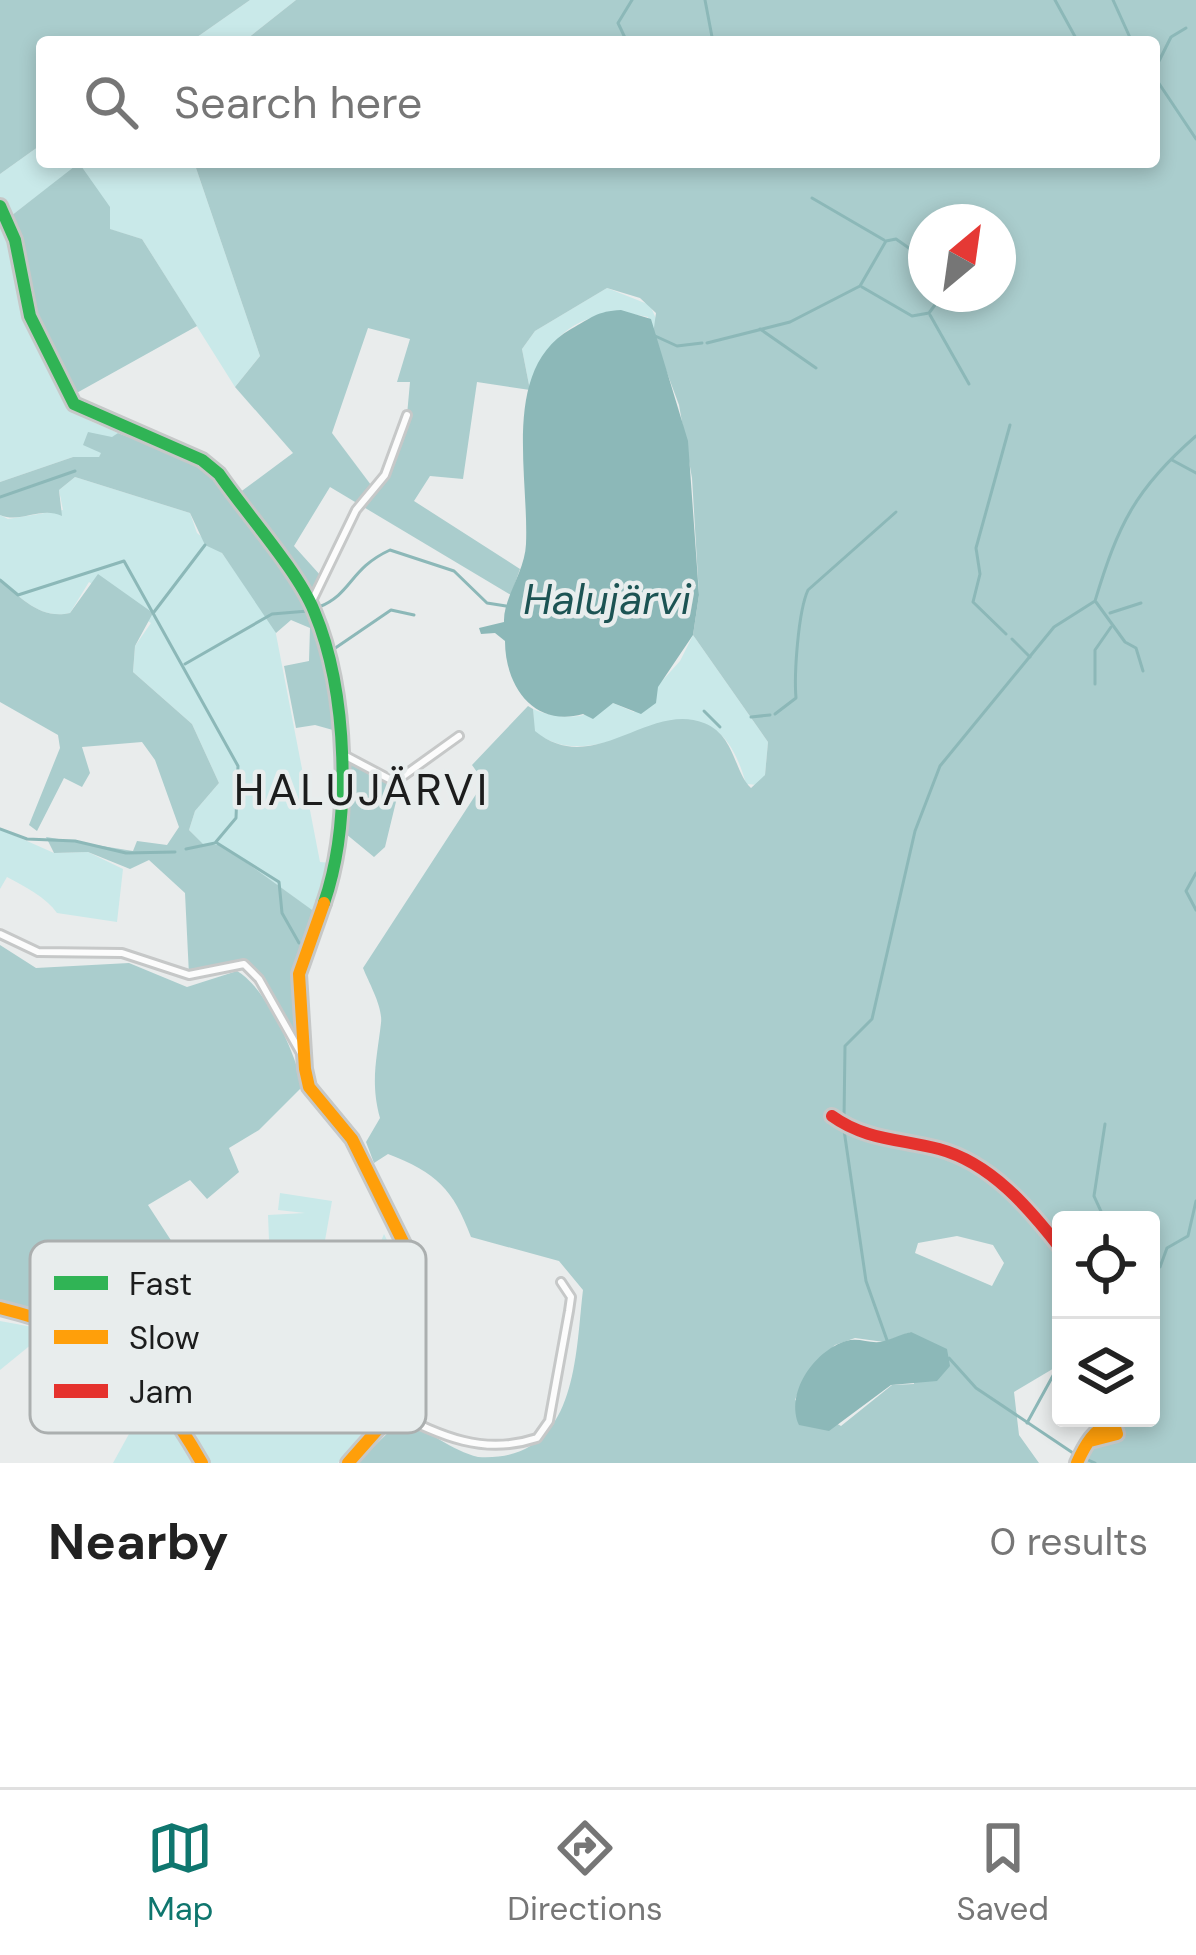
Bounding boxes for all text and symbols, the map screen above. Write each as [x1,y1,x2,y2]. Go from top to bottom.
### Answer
search box [36,36,1160,168]
icon: search [78,69,144,135]
text: Search here [174,73,422,132]
north arrow [908,204,1016,312]
water label: Halujärvi [523,572,692,627]
district label: HALUJÄRVI [234,760,490,819]
map controls [1052,1211,1160,1427]
button: locate [1052,1211,1160,1319]
legend [30,1241,426,1433]
text: Fast [129,1262,192,1305]
text: Slow [129,1316,200,1359]
button: layers [1052,1319,1160,1427]
text: Jam [129,1370,193,1413]
text: Nearby [48,1508,229,1575]
text: 0 results [990,1516,1148,1567]
tab: Map [147,1815,213,1930]
tab: Directions [507,1815,663,1930]
tab: Saved [957,1815,1049,1930]

